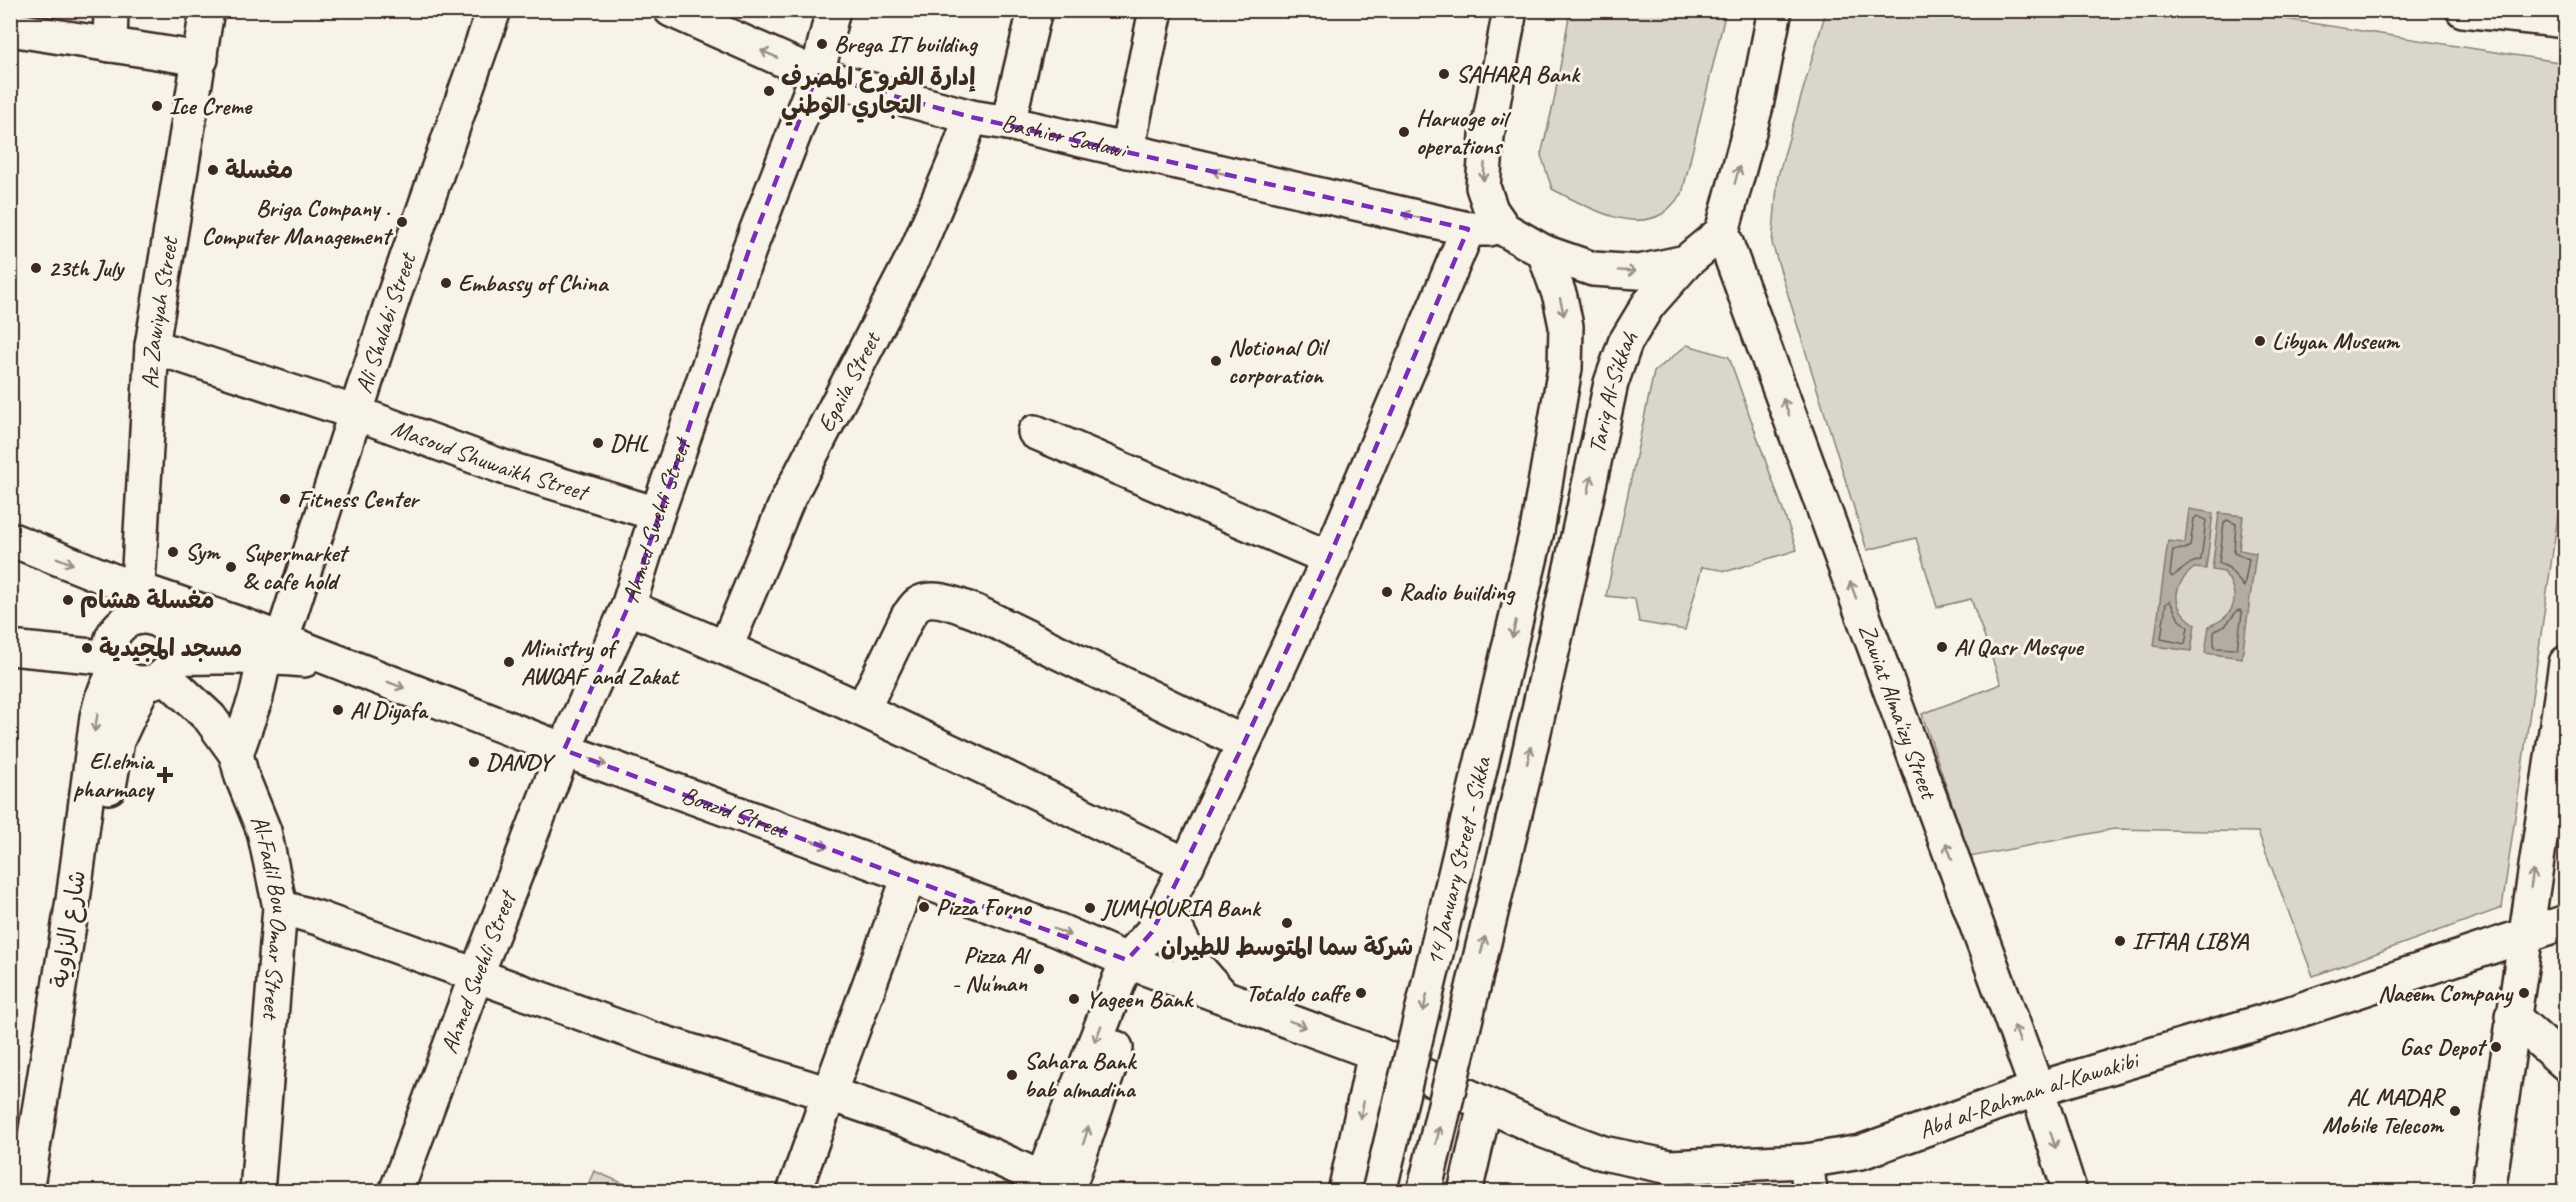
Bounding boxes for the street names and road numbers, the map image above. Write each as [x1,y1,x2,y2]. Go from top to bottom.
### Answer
street label: Bashier Sadawi [999,107,1132,165]
street label: Az Zawiyah Street [135,233,185,389]
street label: Ali Shalabi Street [348,248,423,397]
street label: Tariq Al-Sikkah [1581,324,1645,456]
street label: Egaila Street [810,326,888,437]
street label: Masoud Shuwaikh Street [387,412,593,508]
street label: Ahmed Swehli Street [615,433,698,606]
street label: Zawiat Alma'izy Street [1852,619,1944,804]
street label: 14 January Street - Sikka [1419,753,1498,968]
street label: Bouzid Street [678,779,792,846]
street label: Al-Fadil Bou Omar Street [244,810,296,1022]
street label: شارع الزاوية [44,868,94,990]
street label: Ahmed Swehli Street [434,885,523,1057]
street label: Abd al-Rahman al-Kawakibi [1915,1044,2143,1145]

